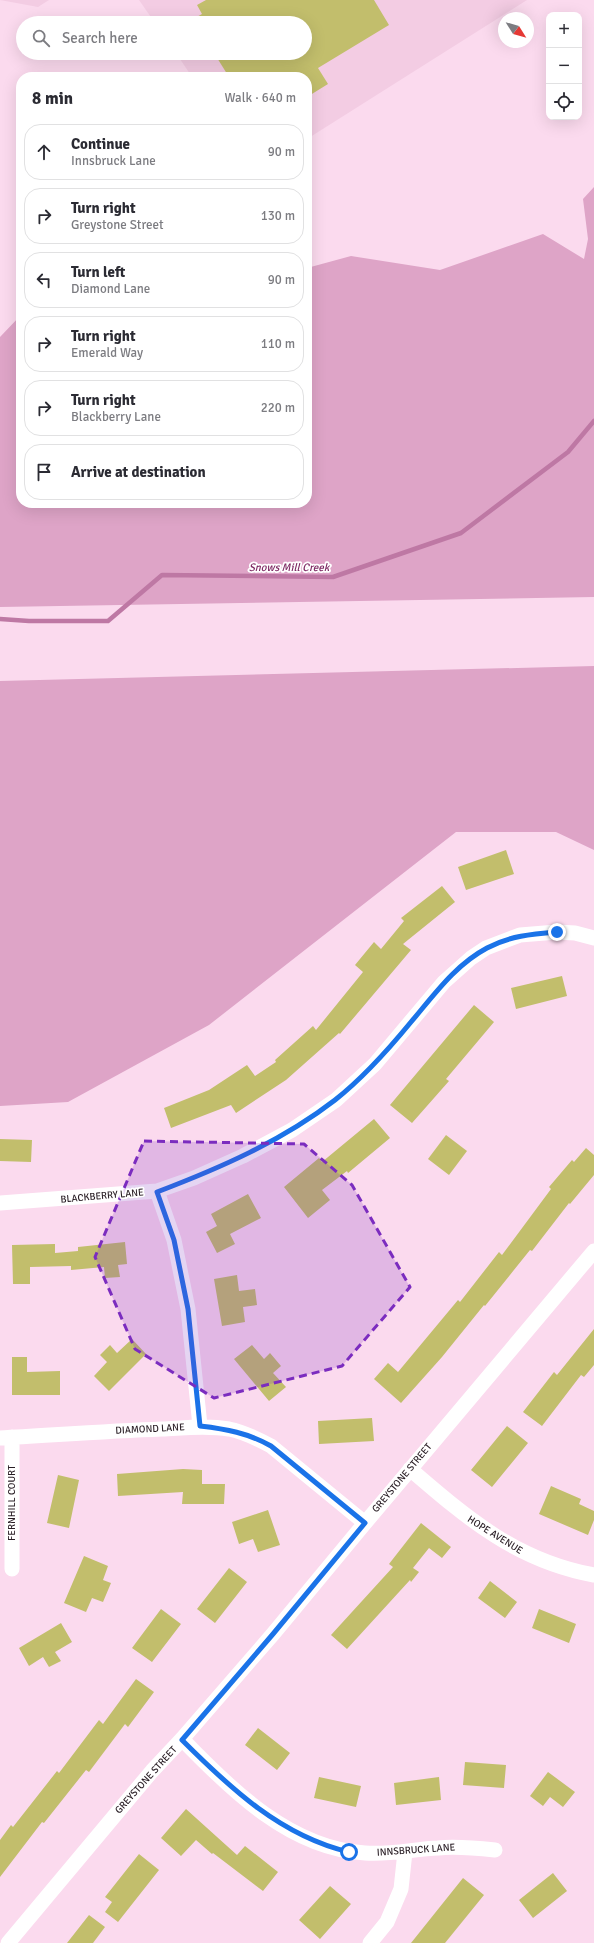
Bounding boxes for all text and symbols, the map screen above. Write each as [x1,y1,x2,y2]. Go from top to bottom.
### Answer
north arrow [498,12,534,48]
map controls [546,12,582,120]
button: + [546,12,582,48]
search box [16,16,312,60]
icon: search [30,27,52,49]
text: Search here [62,29,138,47]
button: − [546,48,582,84]
button: locate [546,84,582,120]
text: 8 min [32,88,73,109]
text: Walk · 640 m [225,90,296,106]
text: Continue [71,135,130,153]
icon: ahead [33,141,55,163]
text: 90 m [268,144,295,160]
text: Innsbruck Lane [71,153,156,169]
text: Turn right [71,199,136,217]
icon: right [33,205,55,227]
text: 130 m [261,208,295,224]
text: Greystone Street [71,217,164,233]
text: Turn left [71,263,125,281]
icon: left [33,269,55,291]
text: 90 m [268,272,295,288]
text: Diamond Lane [71,281,150,297]
text: Turn right [71,327,136,345]
icon: right [33,333,55,355]
text: 110 m [261,336,295,352]
text: Emerald Way [71,345,143,361]
text: Turn right [71,391,136,409]
icon: right [33,397,55,419]
text: 220 m [261,400,295,416]
text: Blackberry Lane [71,409,161,425]
icon: arrive [33,461,55,483]
text: Arrive at destination [71,463,206,481]
water label: Snows Mill Creek [249,561,331,574]
route end [548,923,566,941]
street label: BLACKBERRY LANE [60,1186,144,1206]
street label: DIAMOND LANE [115,1421,185,1437]
street label: GREYSTONE STREET [370,1441,434,1515]
street label: FERNHILL COURT [6,1465,18,1541]
street label: HOPE AVENUE [465,1513,525,1557]
street label: GREYSTONE STREET [113,1744,179,1816]
street label: INNSBRUCK LANE [376,1841,456,1859]
route start [340,1843,358,1861]

